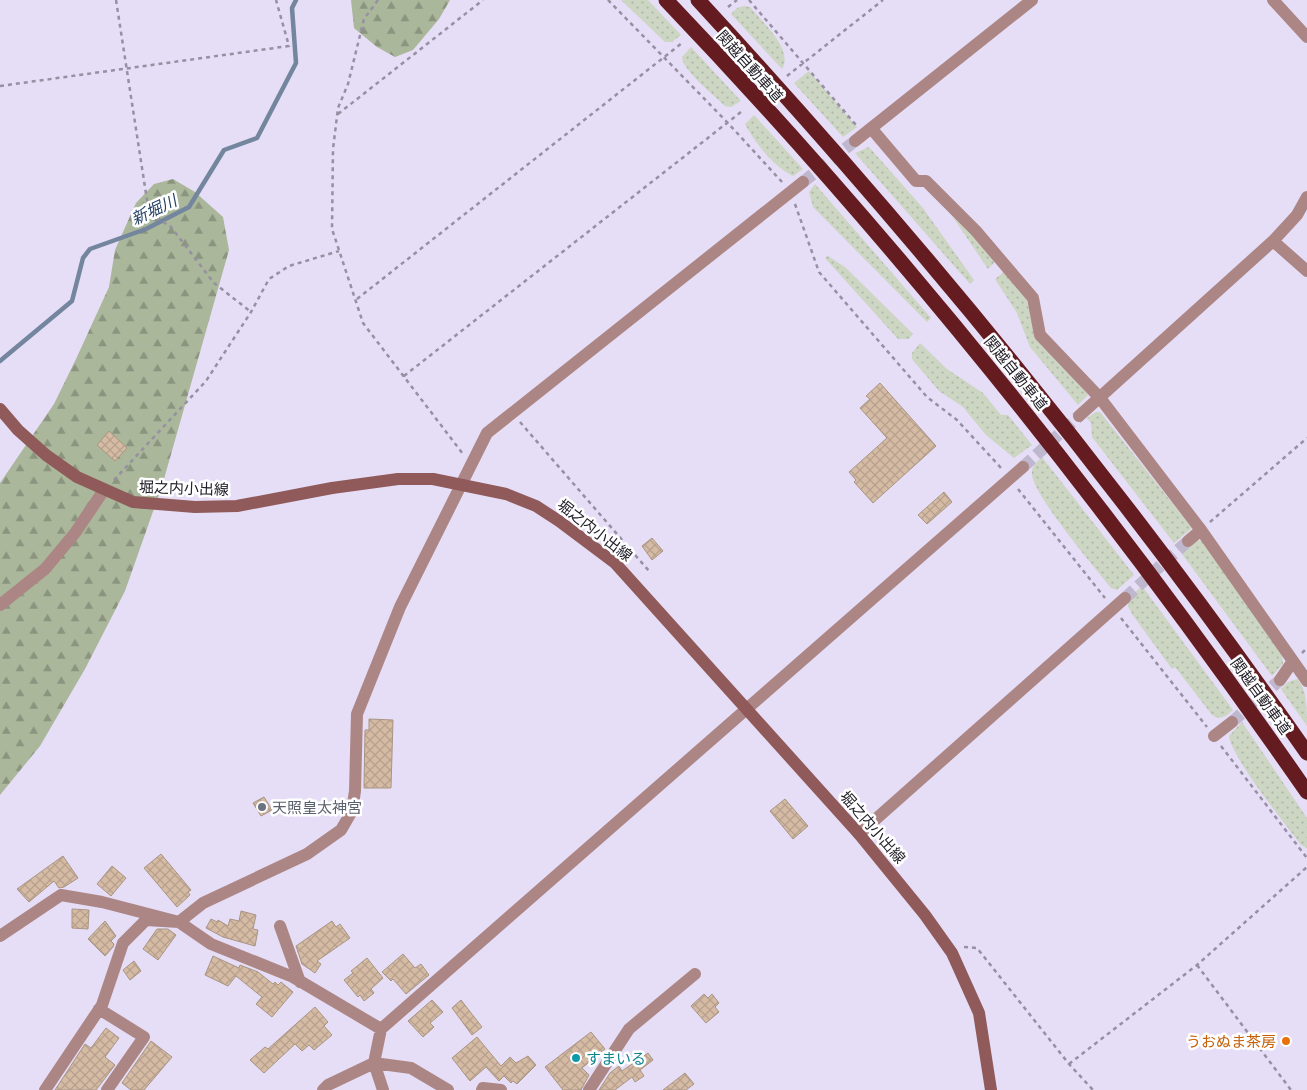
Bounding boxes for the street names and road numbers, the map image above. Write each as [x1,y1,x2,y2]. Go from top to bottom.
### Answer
street label: 関越自動車道 [713,26,787,106]
street label: 関越自動車道 [980,332,1052,414]
street label: 堀之内小出線 [139,477,229,499]
street label: 堀之内小出線 [554,495,636,565]
street label: 関越自動車道 [1227,654,1295,738]
street label: 堀之内小出線 [836,787,910,867]

